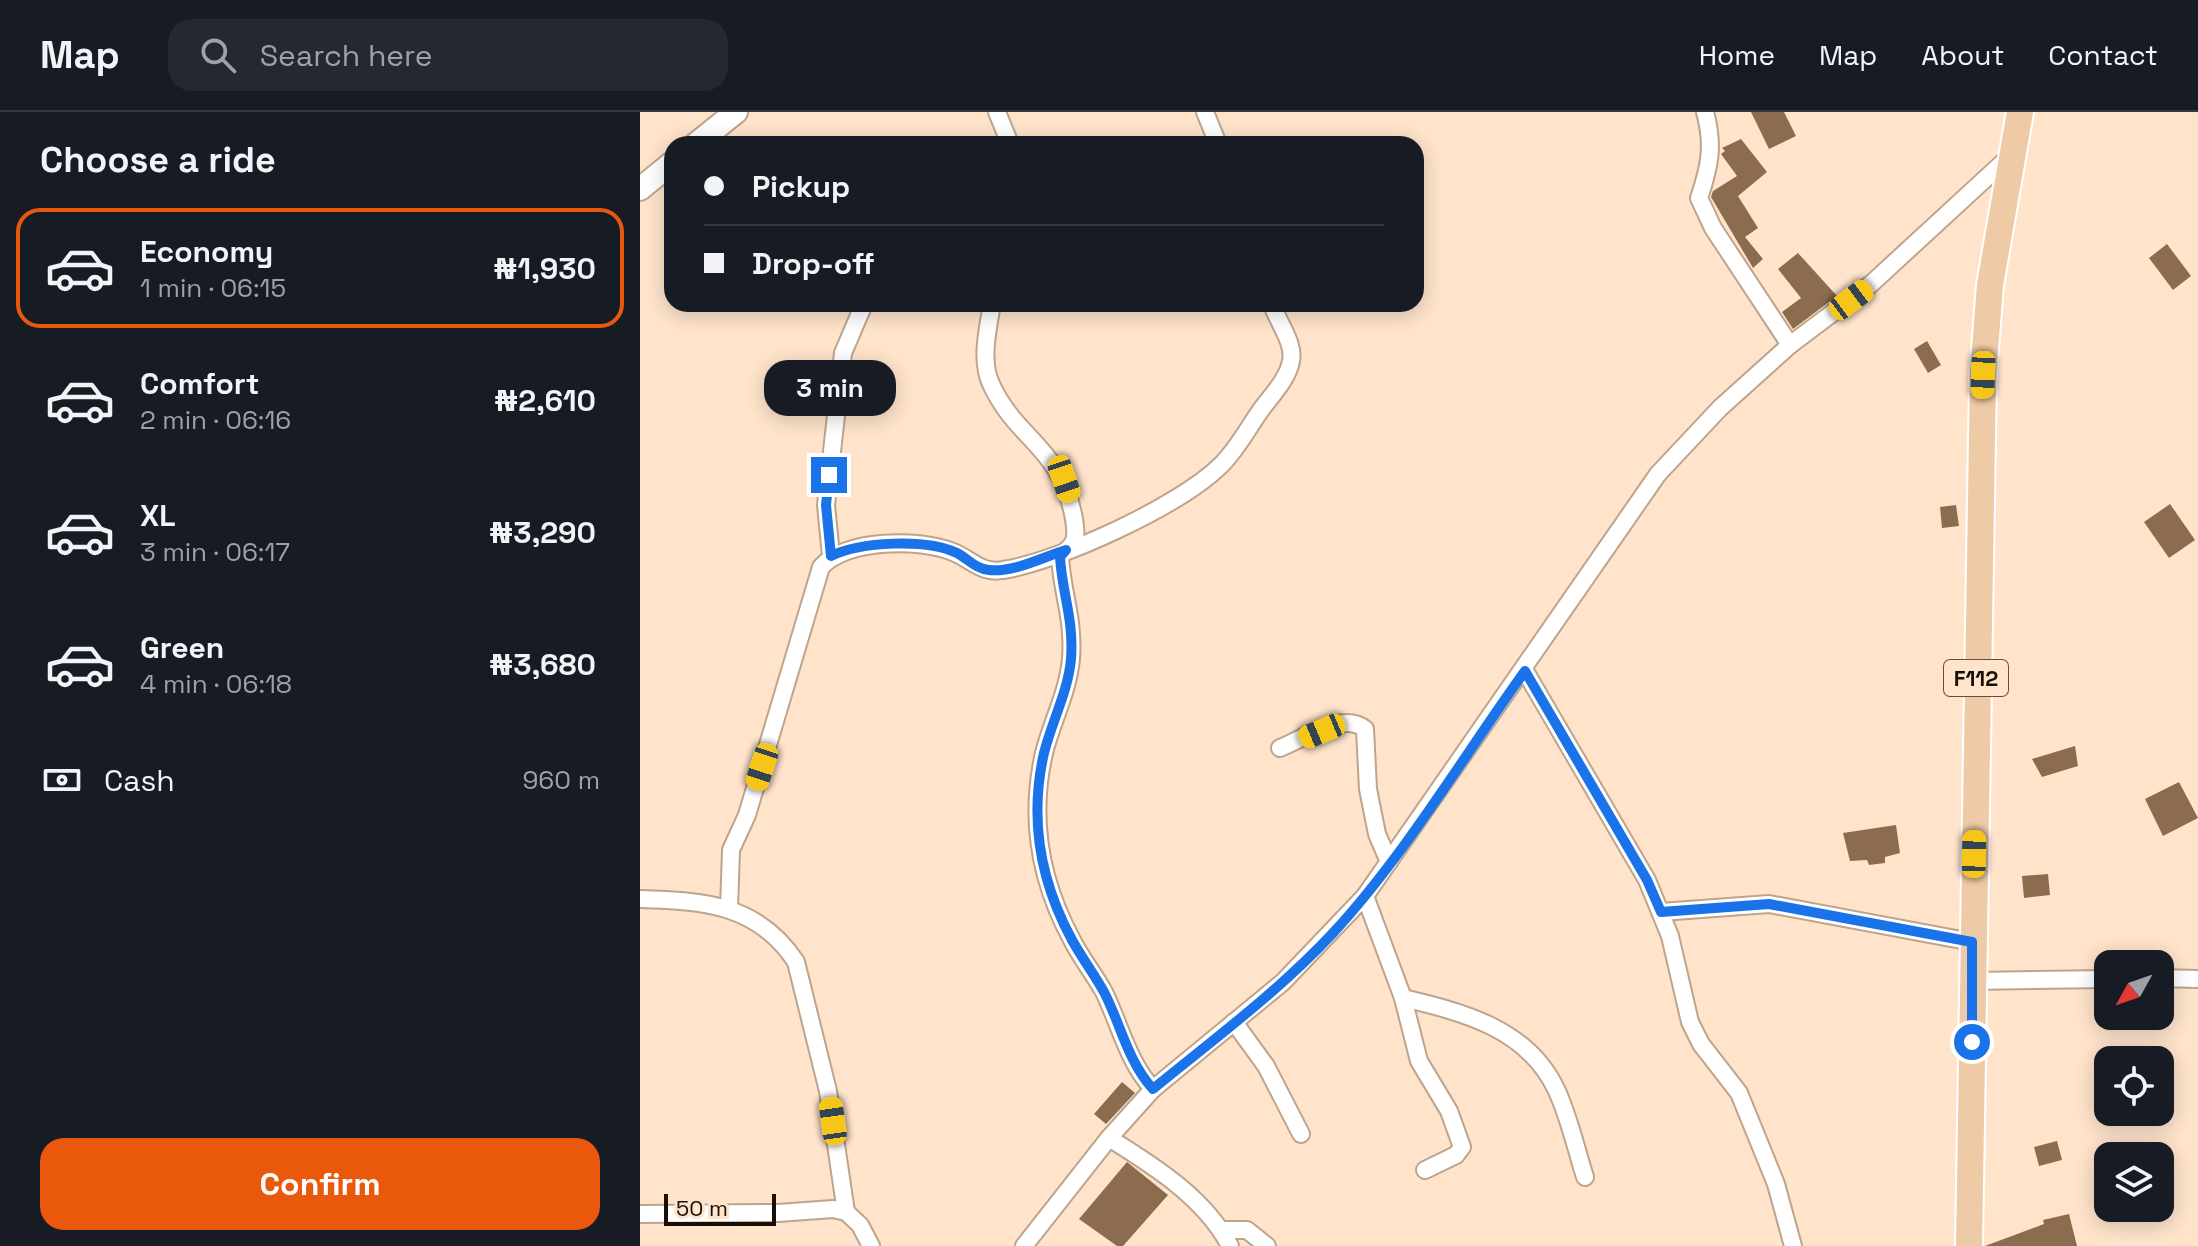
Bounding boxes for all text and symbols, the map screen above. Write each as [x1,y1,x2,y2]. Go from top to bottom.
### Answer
search box [168,19,728,91]
text: Map [40,31,120,79]
icon: search [196,33,240,77]
text: Search here [260,36,433,75]
text: Home [1699,37,1775,73]
text: Map [1819,37,1877,73]
text: About [1921,37,2004,73]
text: Contact [2048,37,2158,73]
text: Choose a ride [40,137,276,183]
text: Pickup [752,167,850,206]
icon: car [44,232,116,304]
text: Economy [140,232,273,271]
text: Drop-off [752,244,875,283]
text: ₦1,930 [493,249,596,288]
text: 1 min · 06:15 [140,271,286,305]
car [1825,276,1877,324]
car [1970,351,1996,399]
callout: 3 min [763,359,895,415]
icon: car [44,364,116,436]
text: Comfort [140,364,259,403]
text: 3 min [796,371,864,405]
text: ₦2,610 [494,381,596,420]
text: 2 min · 06:16 [140,403,291,437]
car [1045,452,1083,506]
route end [811,457,847,493]
icon: car [44,496,116,568]
text: XL [140,496,176,535]
text: ₦3,290 [489,513,596,552]
text: 3 min · 06:17 [140,535,290,569]
icon: car [44,628,116,700]
text: Green [140,628,224,667]
text: ₦3,680 [489,645,596,684]
road number: F112 [1944,660,2008,696]
text: 4 min · 06:18 [140,667,292,701]
car [1295,711,1349,751]
car [743,740,781,794]
icon: cash [40,758,84,802]
text: Cash [104,761,175,800]
text: 960 m [522,763,600,797]
car [1962,830,1986,878]
north arrow [2094,950,2174,1030]
map controls [2094,950,2174,1222]
route start [1954,1024,1990,1060]
button: locate [2094,1046,2174,1126]
car [818,1096,848,1146]
button: Confirm [40,1138,600,1230]
button: layers [2094,1142,2174,1222]
scale bar [664,1190,776,1226]
text: 50 m [676,1194,728,1222]

